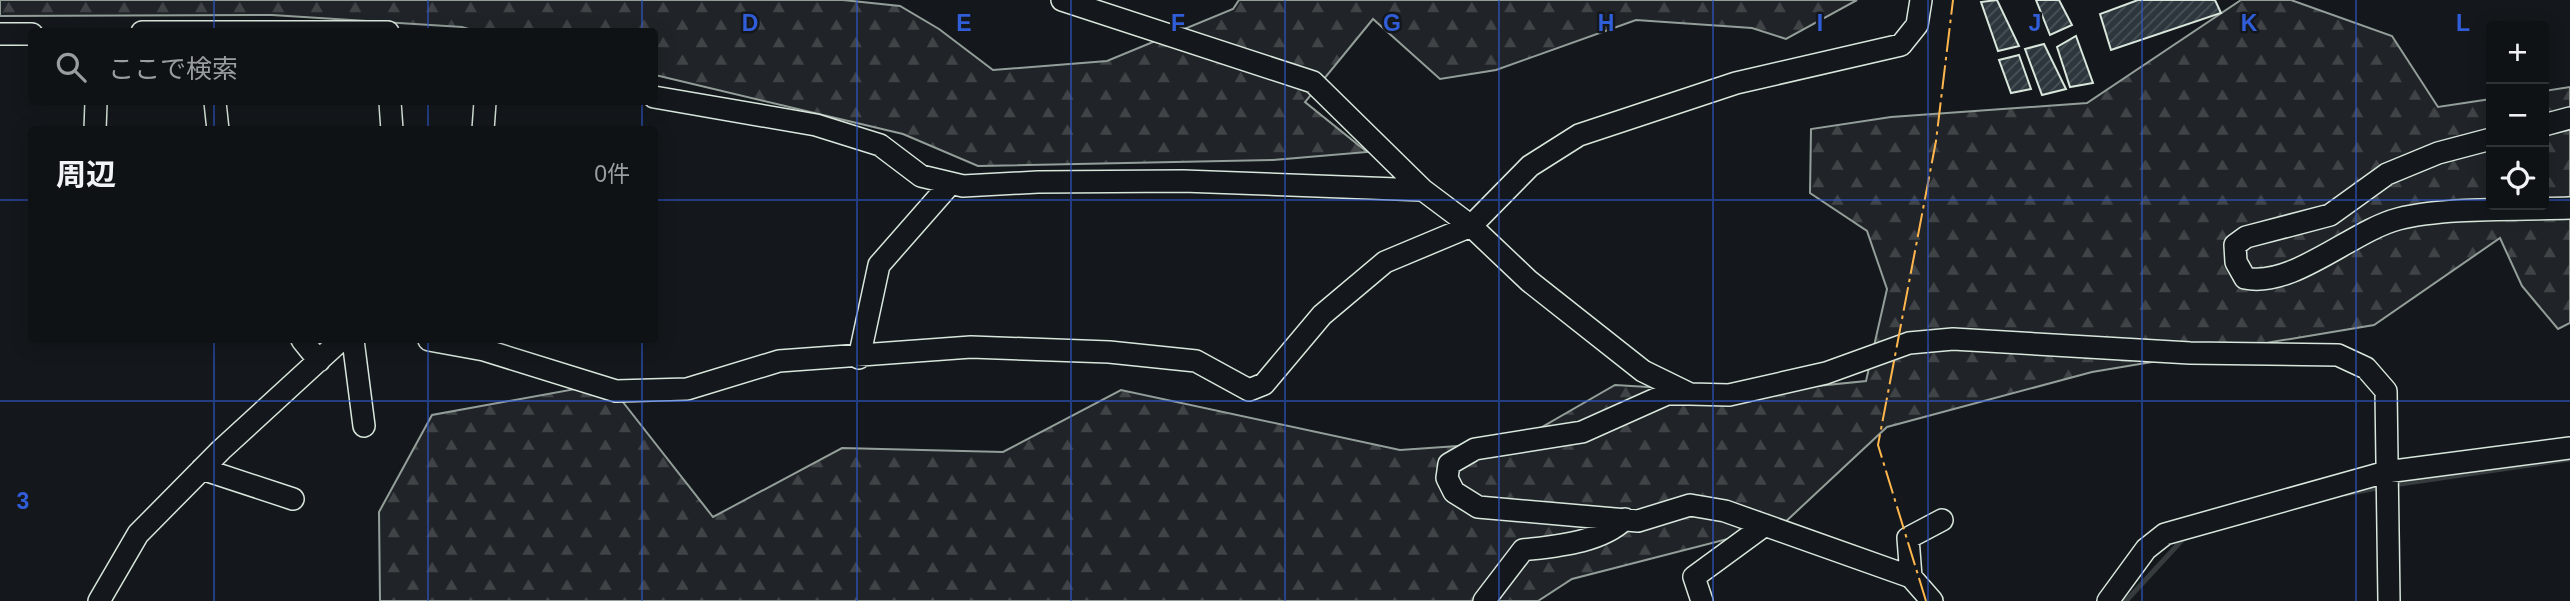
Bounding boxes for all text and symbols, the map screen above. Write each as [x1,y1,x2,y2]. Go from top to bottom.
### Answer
text: D [742,10,758,36]
text: E [956,10,972,36]
text: F [1171,10,1185,36]
text: G [1383,10,1401,36]
text: H [1598,10,1614,36]
text: I [1817,10,1823,36]
text: J [2029,10,2041,36]
text: K [2241,10,2258,36]
text: L [2456,10,2470,36]
map controls [2486,21,2549,210]
button: + [2486,21,2549,84]
search box [28,28,658,105]
icon: search [52,48,90,86]
text: ここで検索 [108,54,238,84]
button: − [2486,84,2549,147]
button: locate [2486,147,2549,210]
text: 周辺 [56,158,116,191]
text: 0件 [594,161,630,187]
text: 3 [17,488,29,514]

